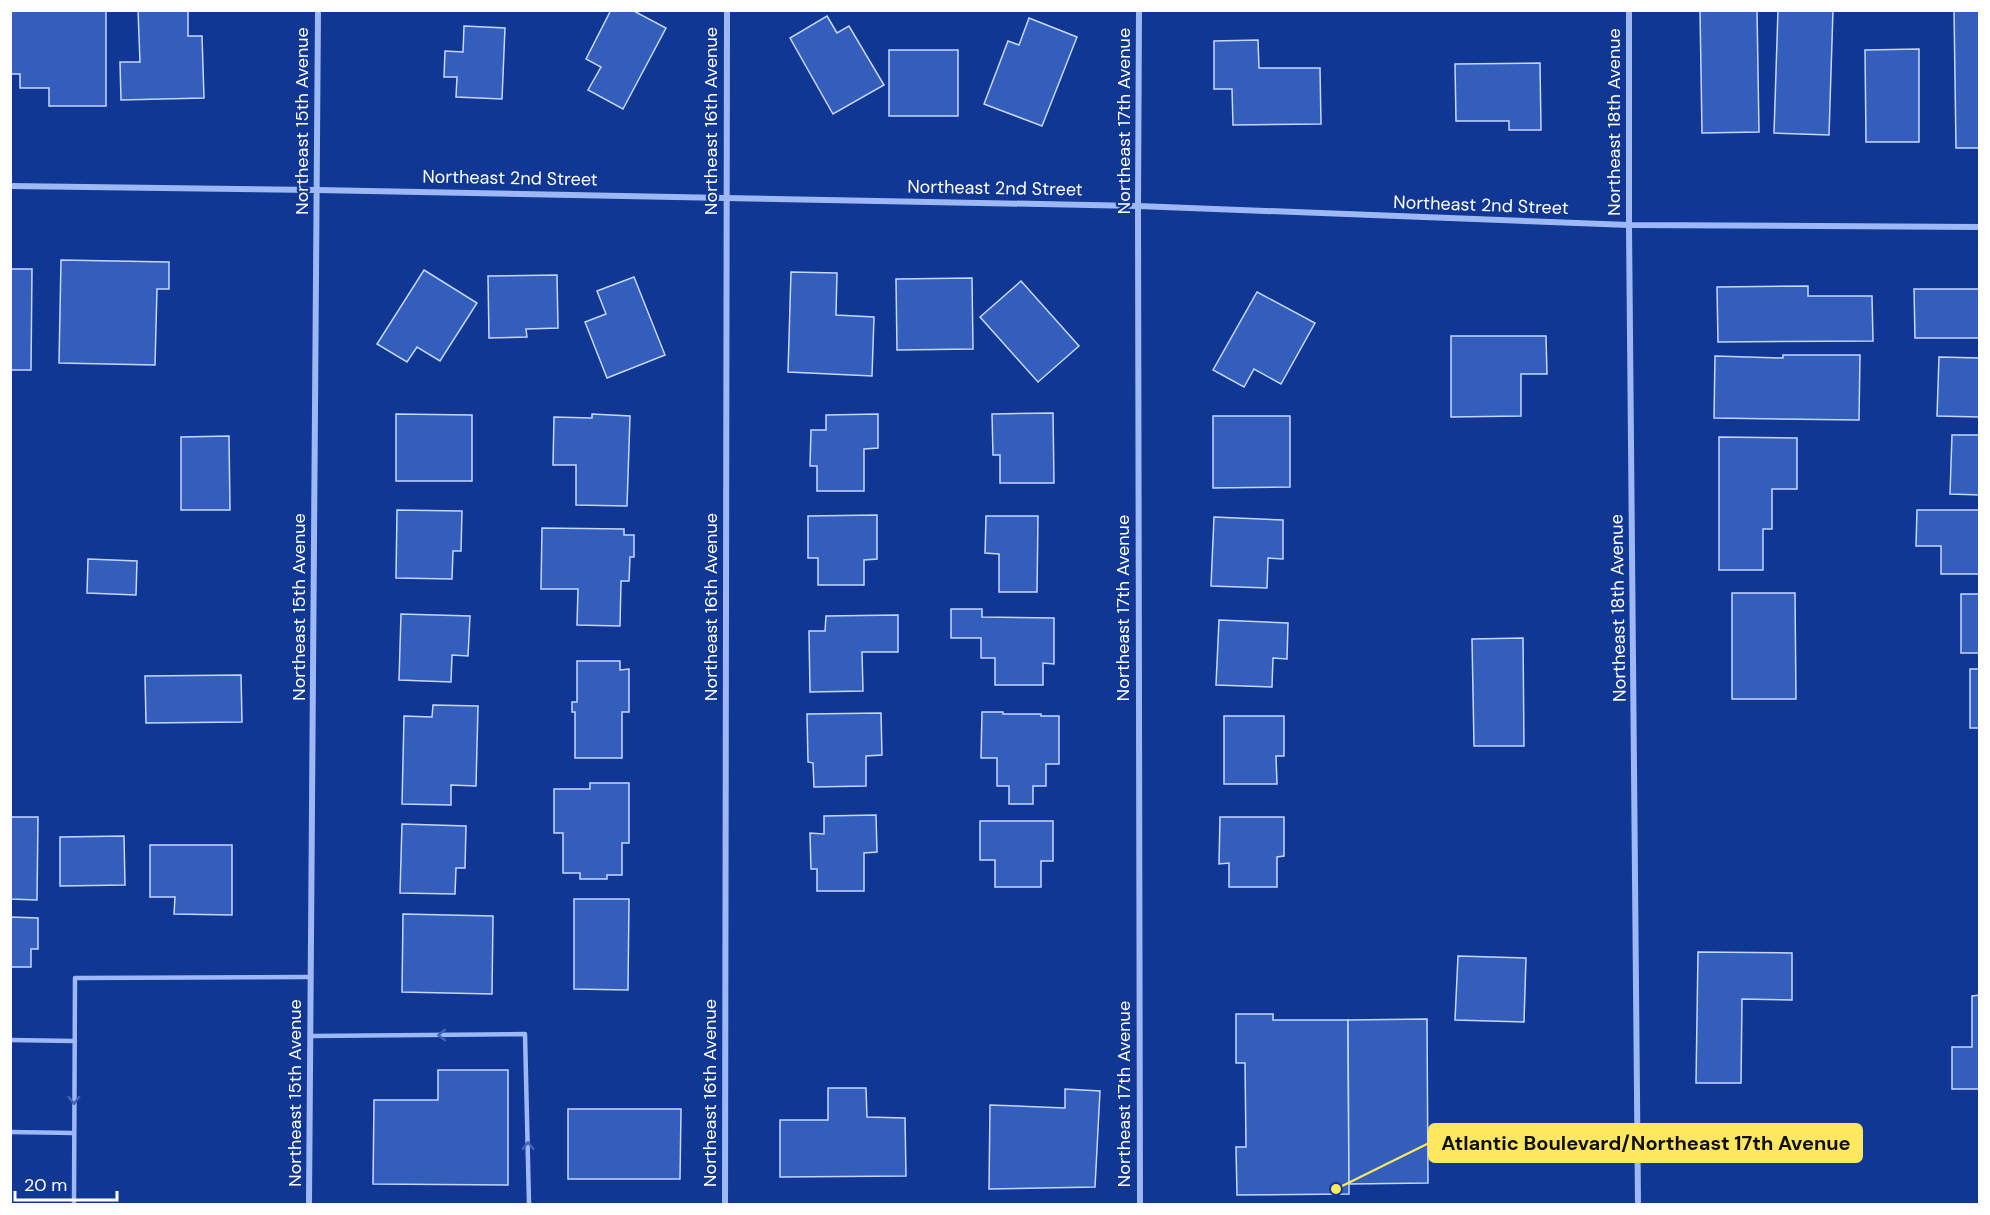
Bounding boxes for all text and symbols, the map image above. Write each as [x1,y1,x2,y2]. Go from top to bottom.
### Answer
street label: Northeast 15th Avenue [290,27,314,215]
street label: Northeast 16th Avenue [699,27,723,215]
street label: Northeast 17th Avenue [1112,28,1136,214]
street label: Northeast 18th Avenue [1602,28,1626,216]
street label: Northeast 2nd Street [422,164,598,192]
street label: Northeast 2nd Street [907,174,1083,202]
street label: Northeast 2nd Street [1393,190,1569,220]
street label: Northeast 15th Avenue [287,513,311,701]
street label: Northeast 16th Avenue [699,513,723,701]
street label: Northeast 18th Avenue [1604,514,1632,702]
street label: Northeast 17th Avenue [1111,515,1135,701]
street label: Northeast 15th Avenue [283,999,307,1187]
street label: Northeast 16th Avenue [698,999,722,1187]
street label: Northeast 17th Avenue [1112,1001,1136,1187]
one-way arrow [438,1029,447,1041]
one-way arrow [68,1095,80,1104]
callout: Atlantic Boulevard/Northeast 17th Avenue [1429,1124,1862,1162]
text: Atlantic Boulevard/Northeast 17th Avenue [1441,1130,1851,1156]
one-way arrow [521,1142,534,1151]
scale bar [15,1164,117,1202]
text: 20 m [24,1173,67,1197]

